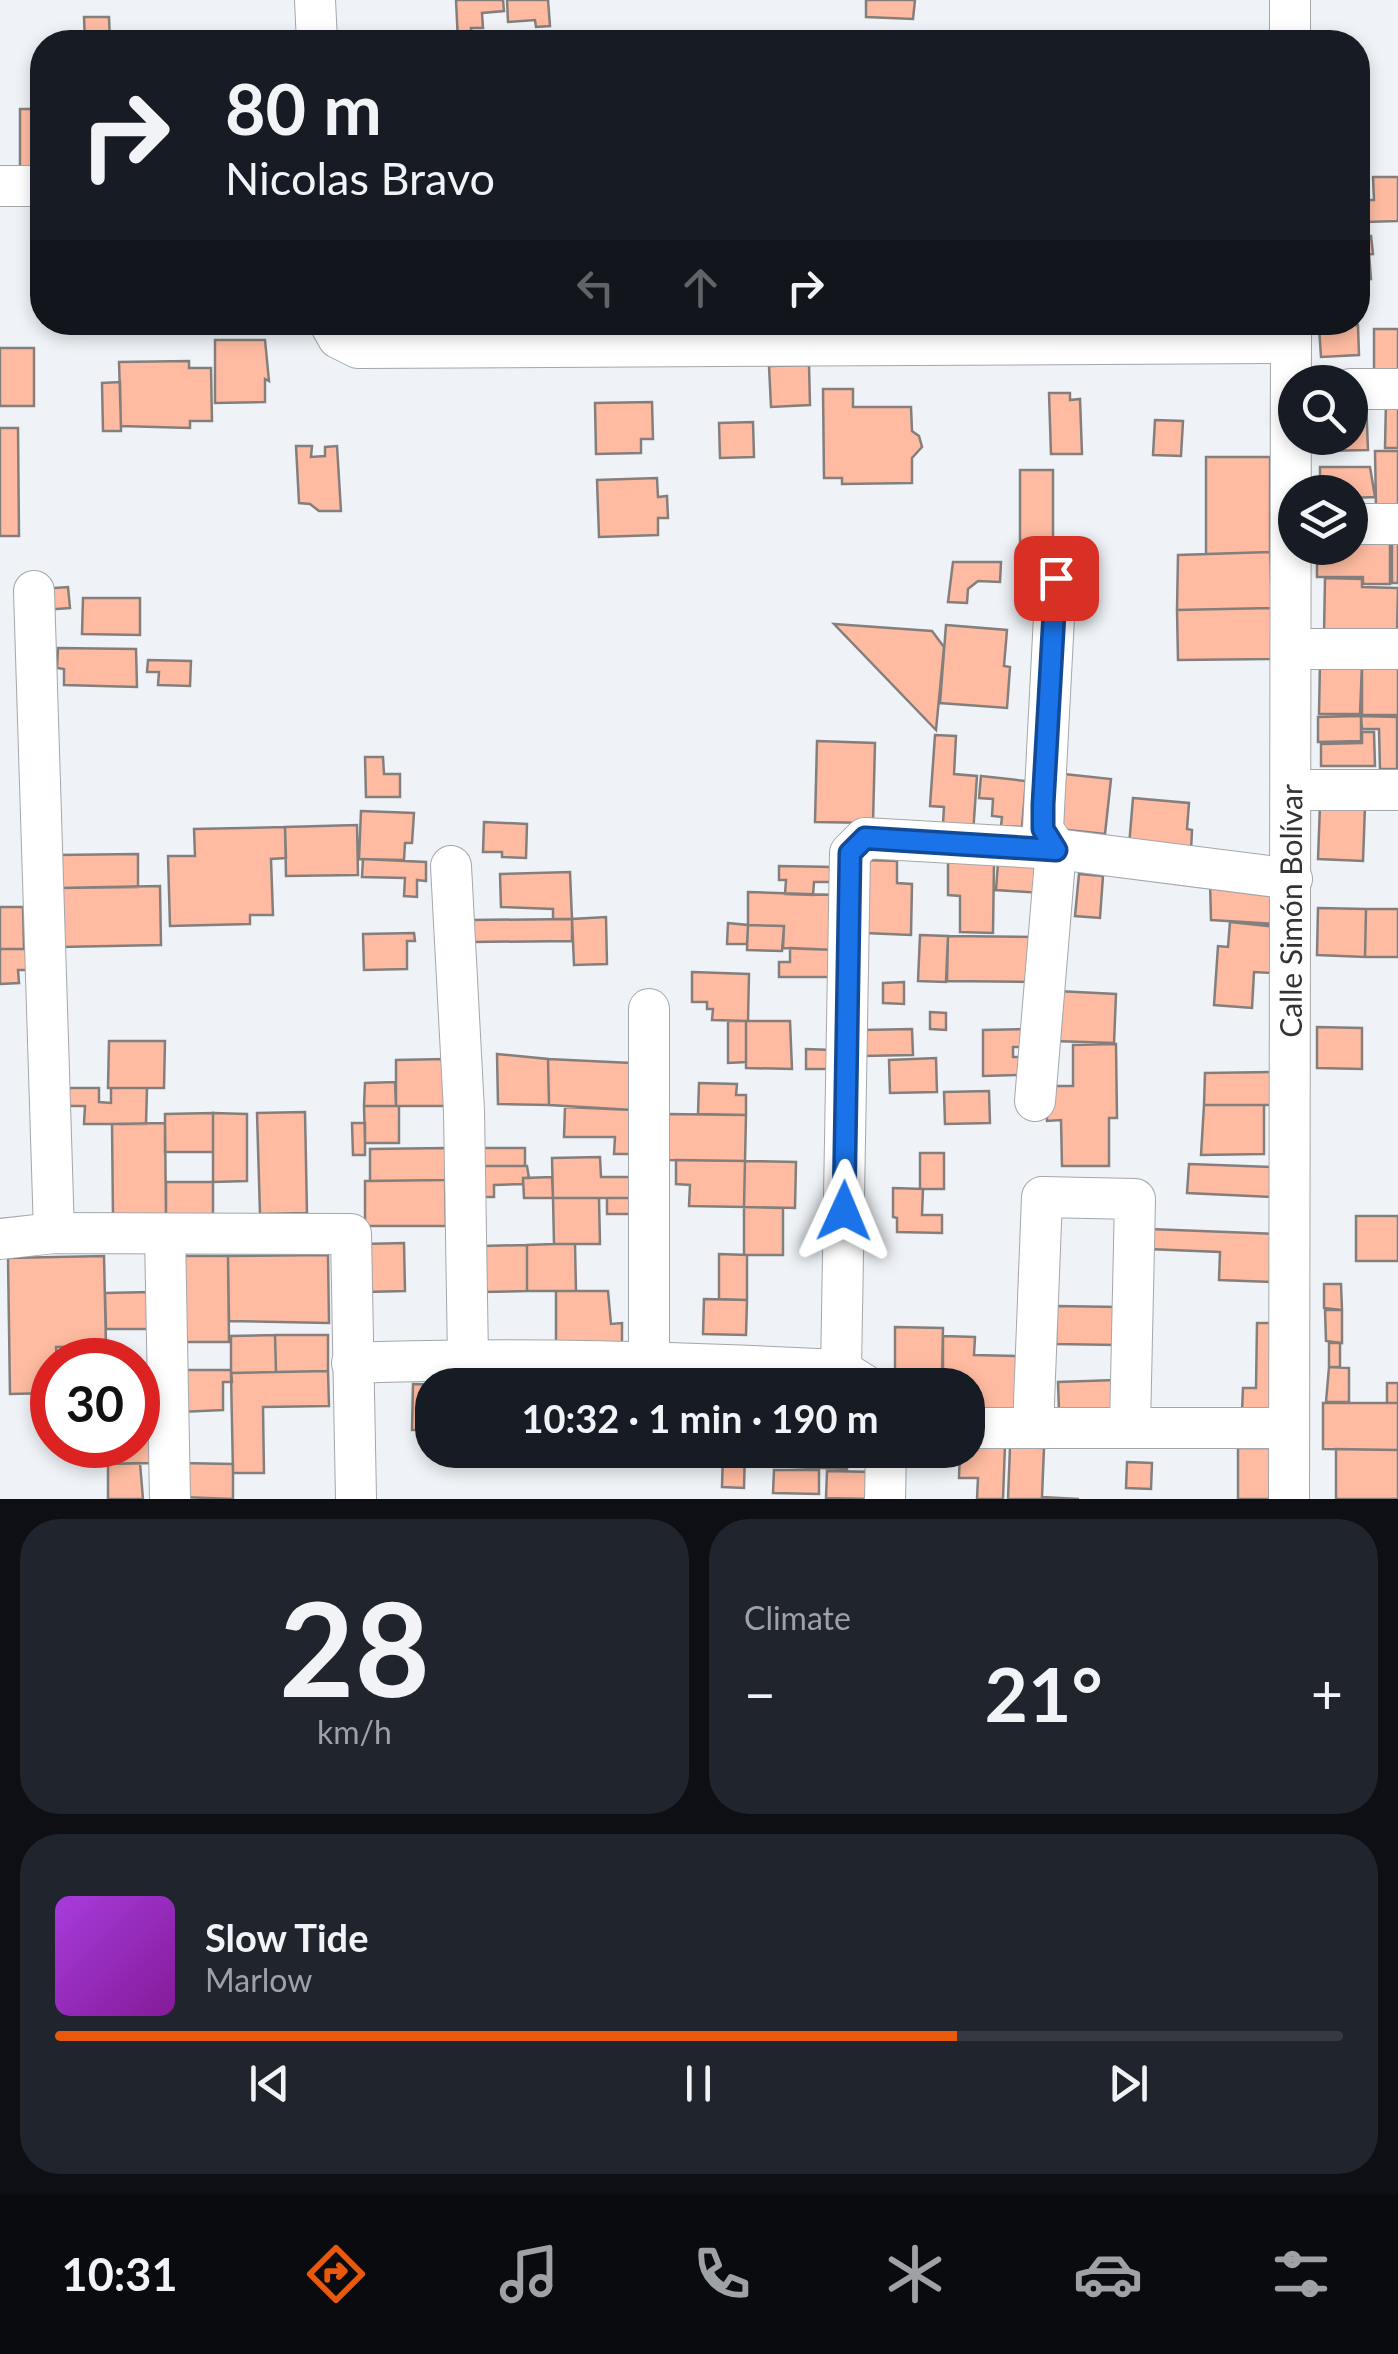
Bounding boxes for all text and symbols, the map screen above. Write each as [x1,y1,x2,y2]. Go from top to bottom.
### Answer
text: 80 m [225,66,382,150]
icon: right [60,70,190,200]
text: Nicolas Bravo [225,151,495,205]
icon: left [568,260,623,315]
icon: ahead [673,260,728,315]
icon: right [778,260,833,315]
map controls [1278,365,1368,565]
button: search [1278,365,1368,455]
button: layers [1278,475,1368,565]
pin [1014,536,1099,621]
icon: arrive [1029,551,1084,606]
street label: Calle Simón Bolívar [1272,784,1308,1038]
position arrow [792,1159,896,1263]
speed limit sign: 30 [30,1338,160,1468]
text: 10:32 · 1 min · 190 m [521,1395,879,1441]
text: 28 [279,1569,430,1725]
text: Climate [744,1598,851,1637]
text: 21° [984,1648,1103,1738]
text: − [744,1660,776,1726]
text: + [1311,1660,1343,1726]
text: km/h [317,1712,392,1751]
text: Slow Tide [205,1914,368,1960]
text: Marlow [205,1960,312,1999]
icon: previous [242,2056,297,2111]
icon: pause [671,2056,726,2111]
icon: next [1101,2056,1156,2111]
icon: directions [301,2239,371,2309]
icon: music [494,2239,564,2309]
icon: phone [687,2239,757,2309]
icon: climate [880,2239,950,2309]
icon: car [1073,2239,1143,2309]
icon: filters [1266,2239,1336,2309]
text: 10:31 [62,2247,178,2301]

